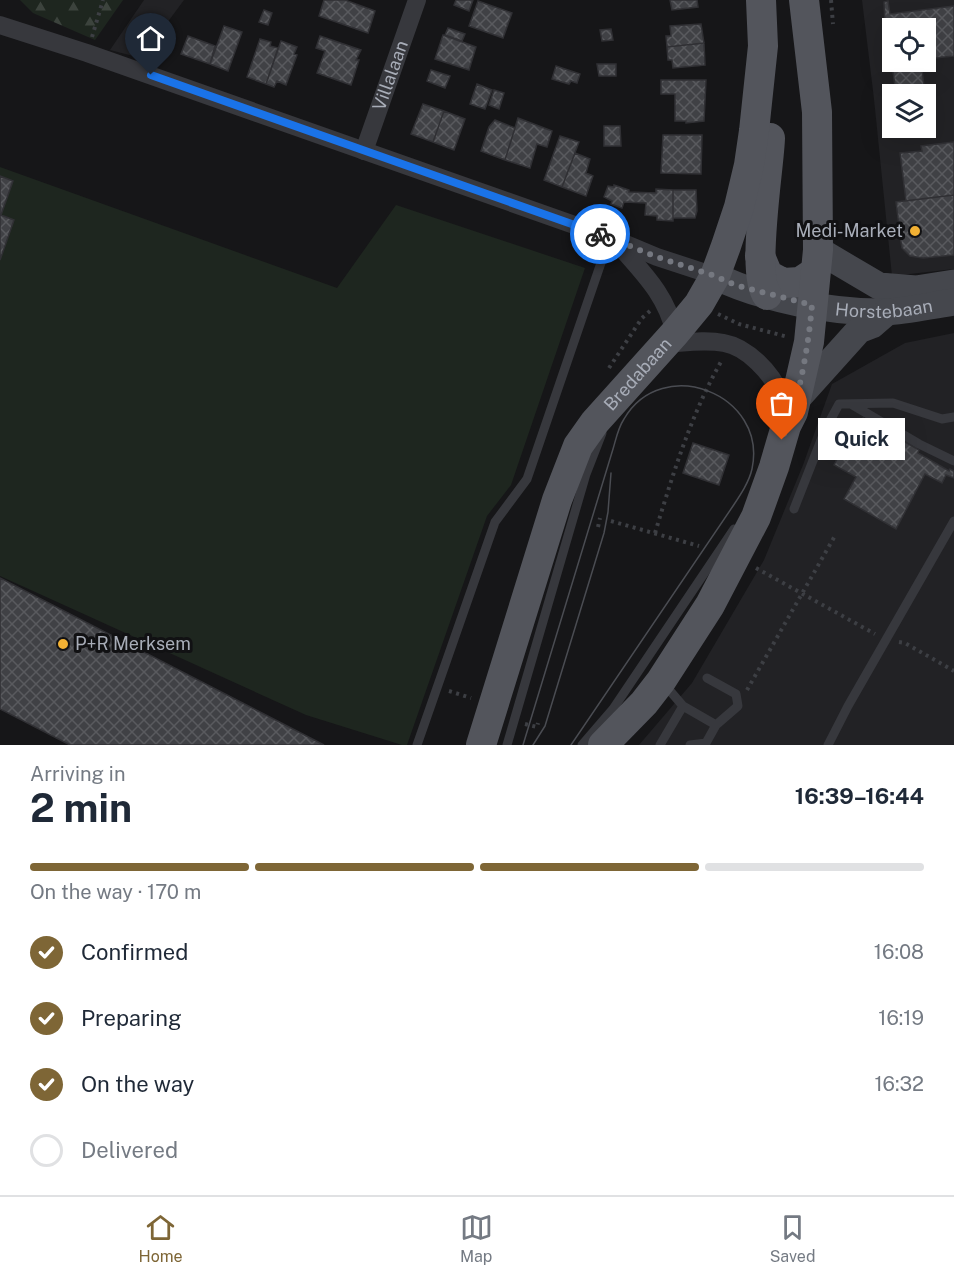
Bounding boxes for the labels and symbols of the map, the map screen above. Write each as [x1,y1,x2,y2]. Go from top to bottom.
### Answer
pin [125,13,176,75]
street label: Villalaan [368,37,412,113]
courier [570,204,630,264]
place label: Medi-Market [796,220,903,241]
marker: Medi-Market [908,224,922,238]
street label: Horstebaan [834,295,934,322]
street label: Bredabaan [599,333,676,415]
pin [756,378,807,440]
callout: Quick [818,419,905,461]
place label: P+R Merksem [75,633,191,654]
marker: P+R Merksem [56,637,70,651]

